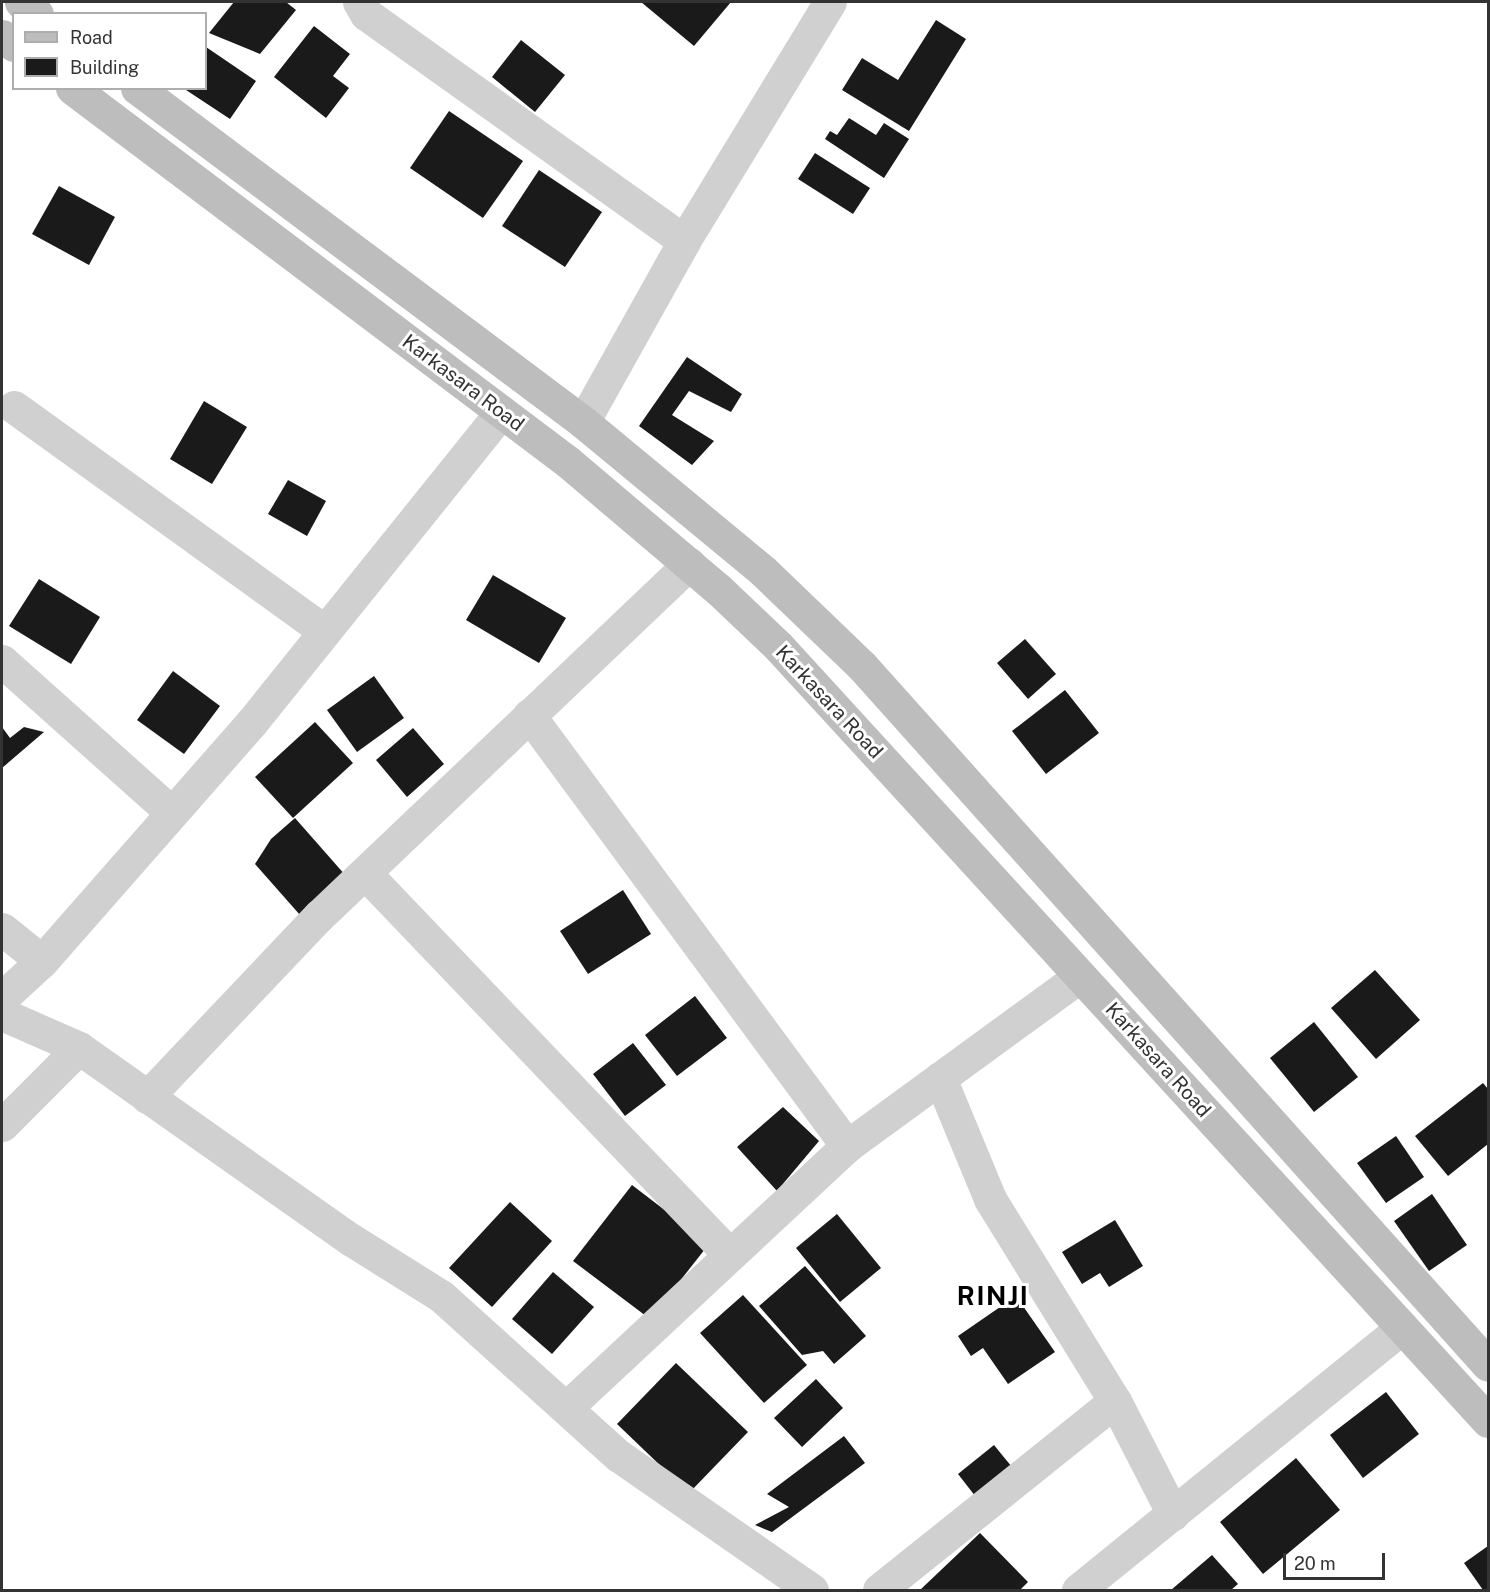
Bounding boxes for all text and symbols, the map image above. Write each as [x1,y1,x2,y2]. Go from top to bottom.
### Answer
legend [12,12,207,90]
text: Road [70,27,113,48]
text: Building [70,57,139,78]
street label: Karkasara Road [397,329,529,437]
street label: Karkasara Road [770,640,888,764]
street label: Karkasara Road [1100,998,1216,1122]
district label: RINJI [957,1280,1029,1312]
scale bar [1286,1541,1388,1579]
text: 20 m [1294,1553,1336,1574]

